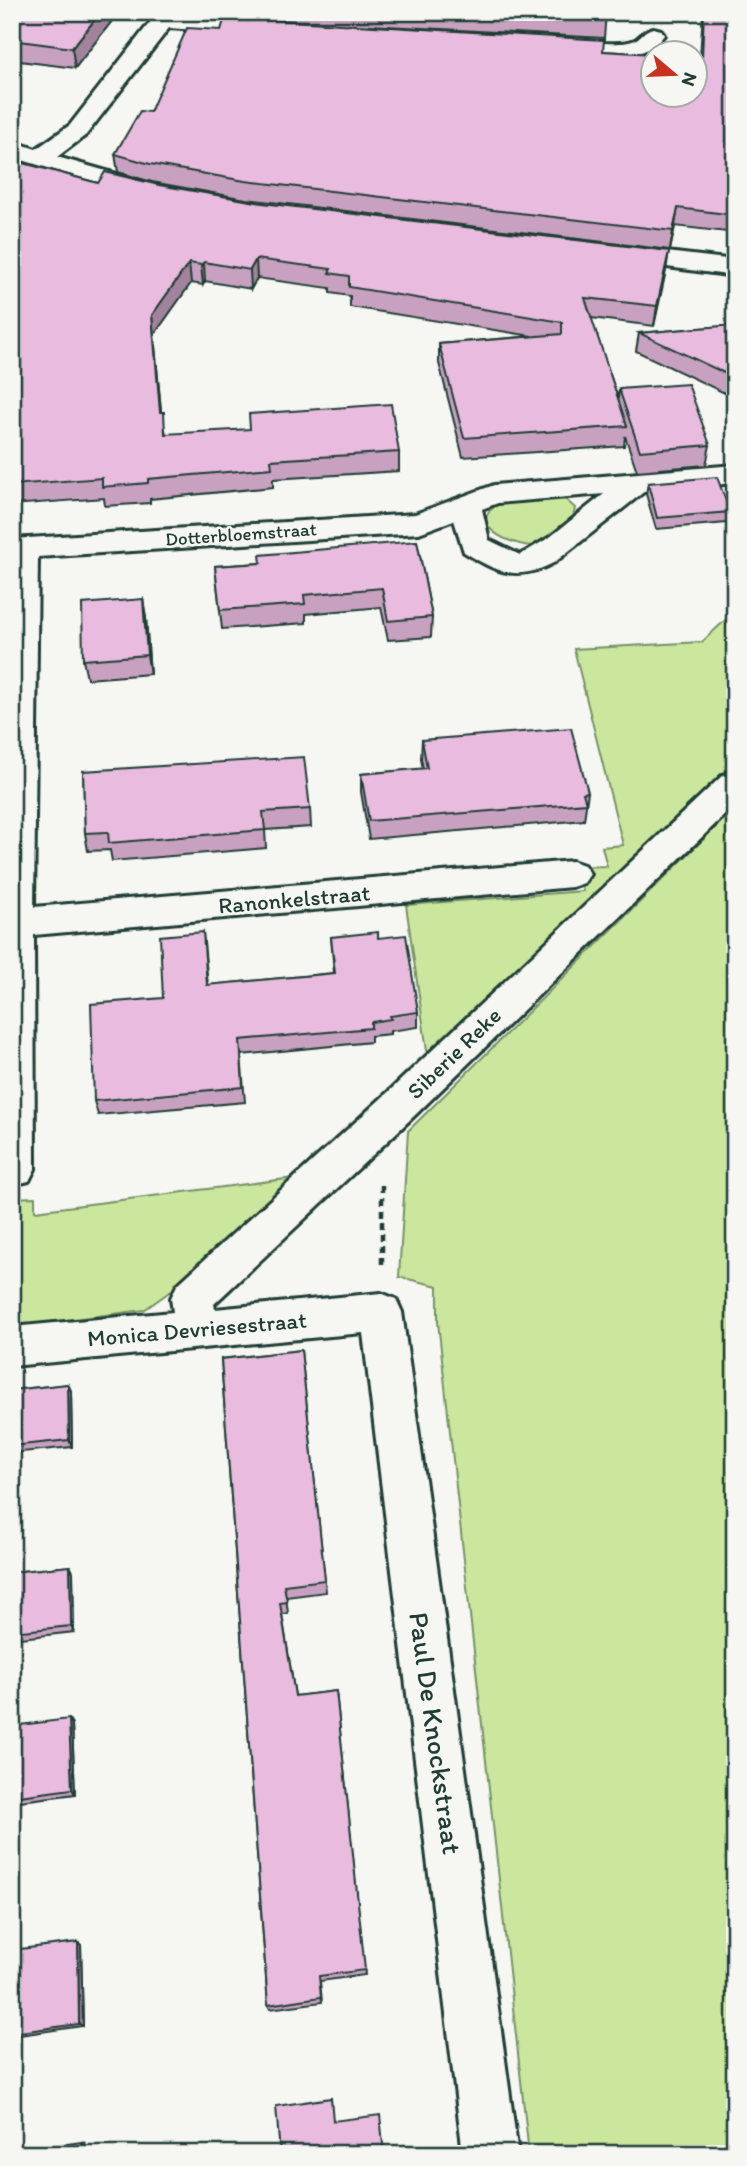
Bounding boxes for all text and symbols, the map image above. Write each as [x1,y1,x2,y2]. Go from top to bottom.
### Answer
north arrow [638,38,708,108]
text: N [677,70,703,89]
street label: Dotterbloemstraat [164,517,318,551]
street label: Ranonkelstraat [217,878,371,920]
street label: Siberie Reke [401,1001,507,1105]
street label: Monica Devriesestraat [86,1305,308,1353]
street label: Paul De Knockstraat [402,1610,470,1856]

